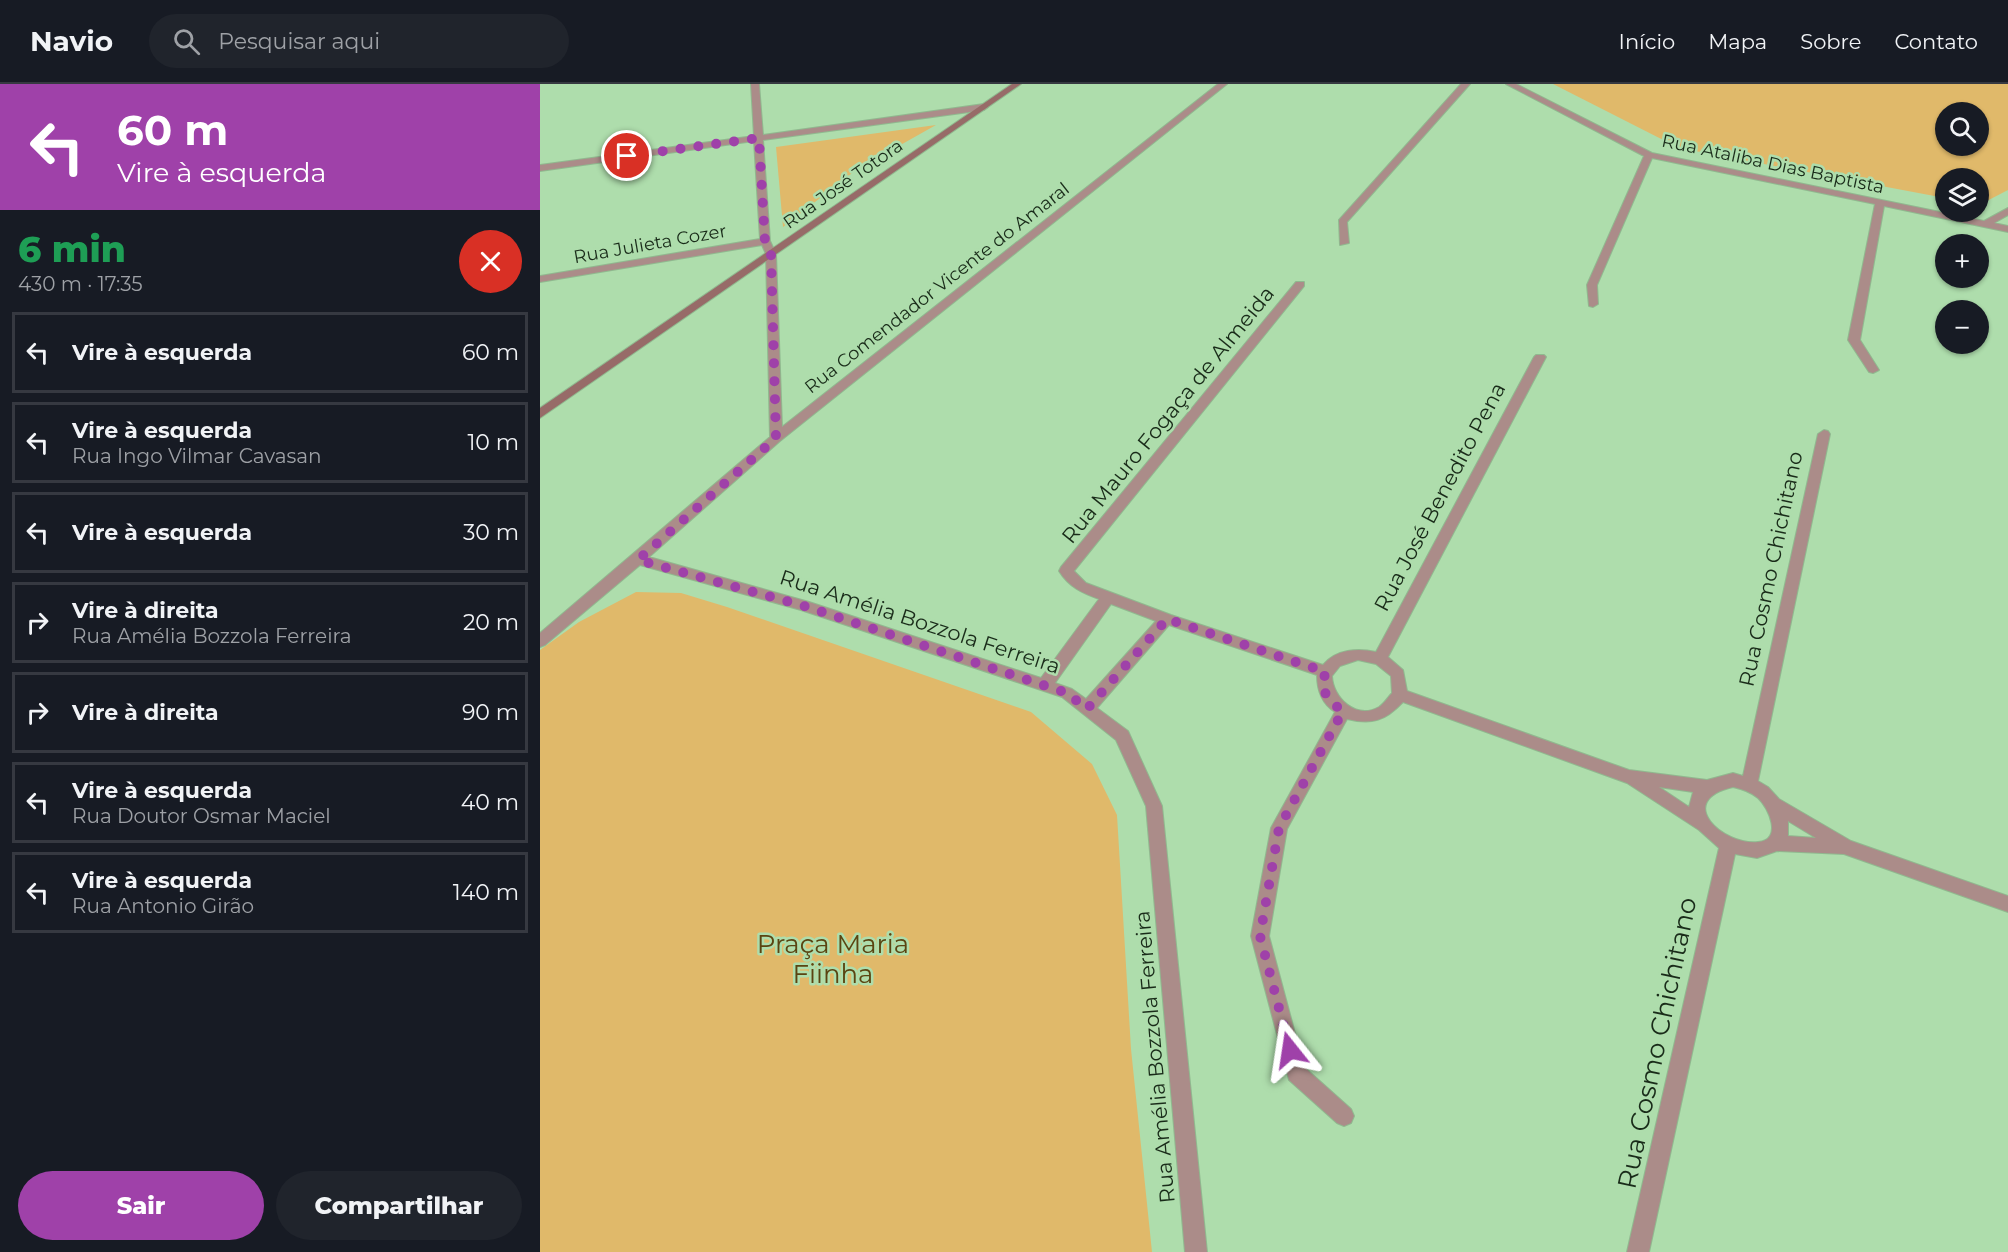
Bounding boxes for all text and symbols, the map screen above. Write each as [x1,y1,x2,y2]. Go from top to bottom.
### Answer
search box [149,14,569,68]
text: Navio [30,24,113,58]
icon: search [170,25,203,58]
text: Pesquisar aqui [218,28,380,55]
text: Início [1619,29,1675,54]
text: Mapa [1708,29,1767,54]
text: Sobre [1800,29,1861,54]
text: Contato [1894,29,1978,54]
map controls [1935,102,1989,354]
button: search [1935,102,1989,156]
text: 60 m [117,104,228,156]
icon: left [18,108,96,186]
pin [601,130,652,181]
street label: Rua Ataliba Dias Baptista [1660,130,1886,198]
street label: Rua José Totora [779,135,907,233]
icon: arrive [610,139,643,172]
text: Vire à esquerda [117,156,326,189]
button: layers [1935,168,1989,222]
street label: Rua Comendador Vicente do Amaral [800,178,1074,398]
street label: Rua Julieta Cozer [572,220,728,268]
text: 6 min [18,227,126,271]
button: close [459,230,522,293]
button: + [1935,234,1989,288]
text: 430 m · 17:35 [18,272,143,296]
street label: Rua Mauro Fogaça de Almeida [1056,281,1279,548]
button: − [1935,300,1989,354]
icon: left [21,336,54,369]
text: Vire à esquerda [72,339,252,366]
text: 60 m [462,339,519,366]
street label: Rua José Benedito Pena [1369,378,1511,615]
text: Vire à esquerda [72,417,252,444]
icon: left [21,426,54,459]
text: 10 m [467,429,519,456]
text: Rua Ingo Vilmar Cavasan [72,444,322,468]
street label: Rua Cosmo Chichitano [1733,449,1808,689]
icon: left [21,516,54,549]
text: Vire à esquerda [72,519,252,546]
text: 30 m [463,519,519,546]
street label: Rua Amélia Bozzola Ferreira [777,564,1064,679]
text: Vire à direita [72,597,219,624]
icon: right [21,606,54,639]
text: 20 m [463,609,519,636]
text: Rua Amélia Bozzola Ferreira [72,624,352,648]
icon: right [21,696,54,729]
text: Vire à direita [72,699,219,726]
text: 90 m [462,699,519,726]
text: Vire à esquerda [72,777,252,804]
icon: left [21,786,54,819]
text: 40 m [461,789,519,816]
text: Rua Doutor Osmar Maciel [72,804,331,828]
text: Vire à esquerda [72,867,252,894]
icon: left [21,876,54,909]
text: 140 m [453,879,519,906]
text: Rua Antonio Girão [72,894,254,918]
street label: Rua Cosmo Chichitano [1610,894,1704,1192]
street label: Rua Amélia Bozzola Ferreira [1129,910,1180,1204]
park label: Praça Maria Fiinha [757,928,909,990]
position arrow [1258,1018,1322,1082]
button: Sair [18,1171,264,1240]
button: Compartilhar [276,1171,522,1240]

